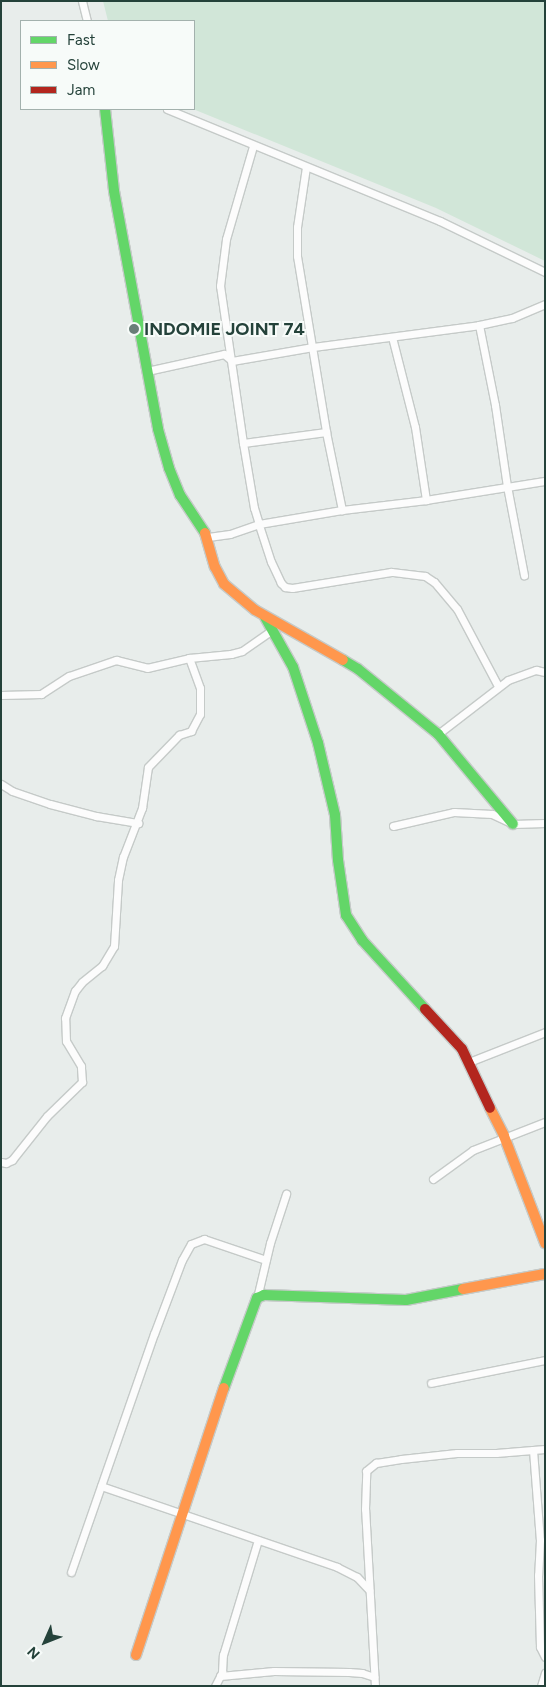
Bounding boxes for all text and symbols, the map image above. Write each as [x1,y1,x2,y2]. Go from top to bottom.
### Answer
legend [20,20,195,110]
text: Fast [67,31,95,49]
text: Slow [67,56,100,74]
text: Jam [67,81,95,99]
place label: INDOMIE JOINT 74 [144,318,305,340]
marker: INDOMIE JOINT 74 [128,323,140,335]
north arrow [20,1617,70,1667]
text: N [24,1643,44,1663]

